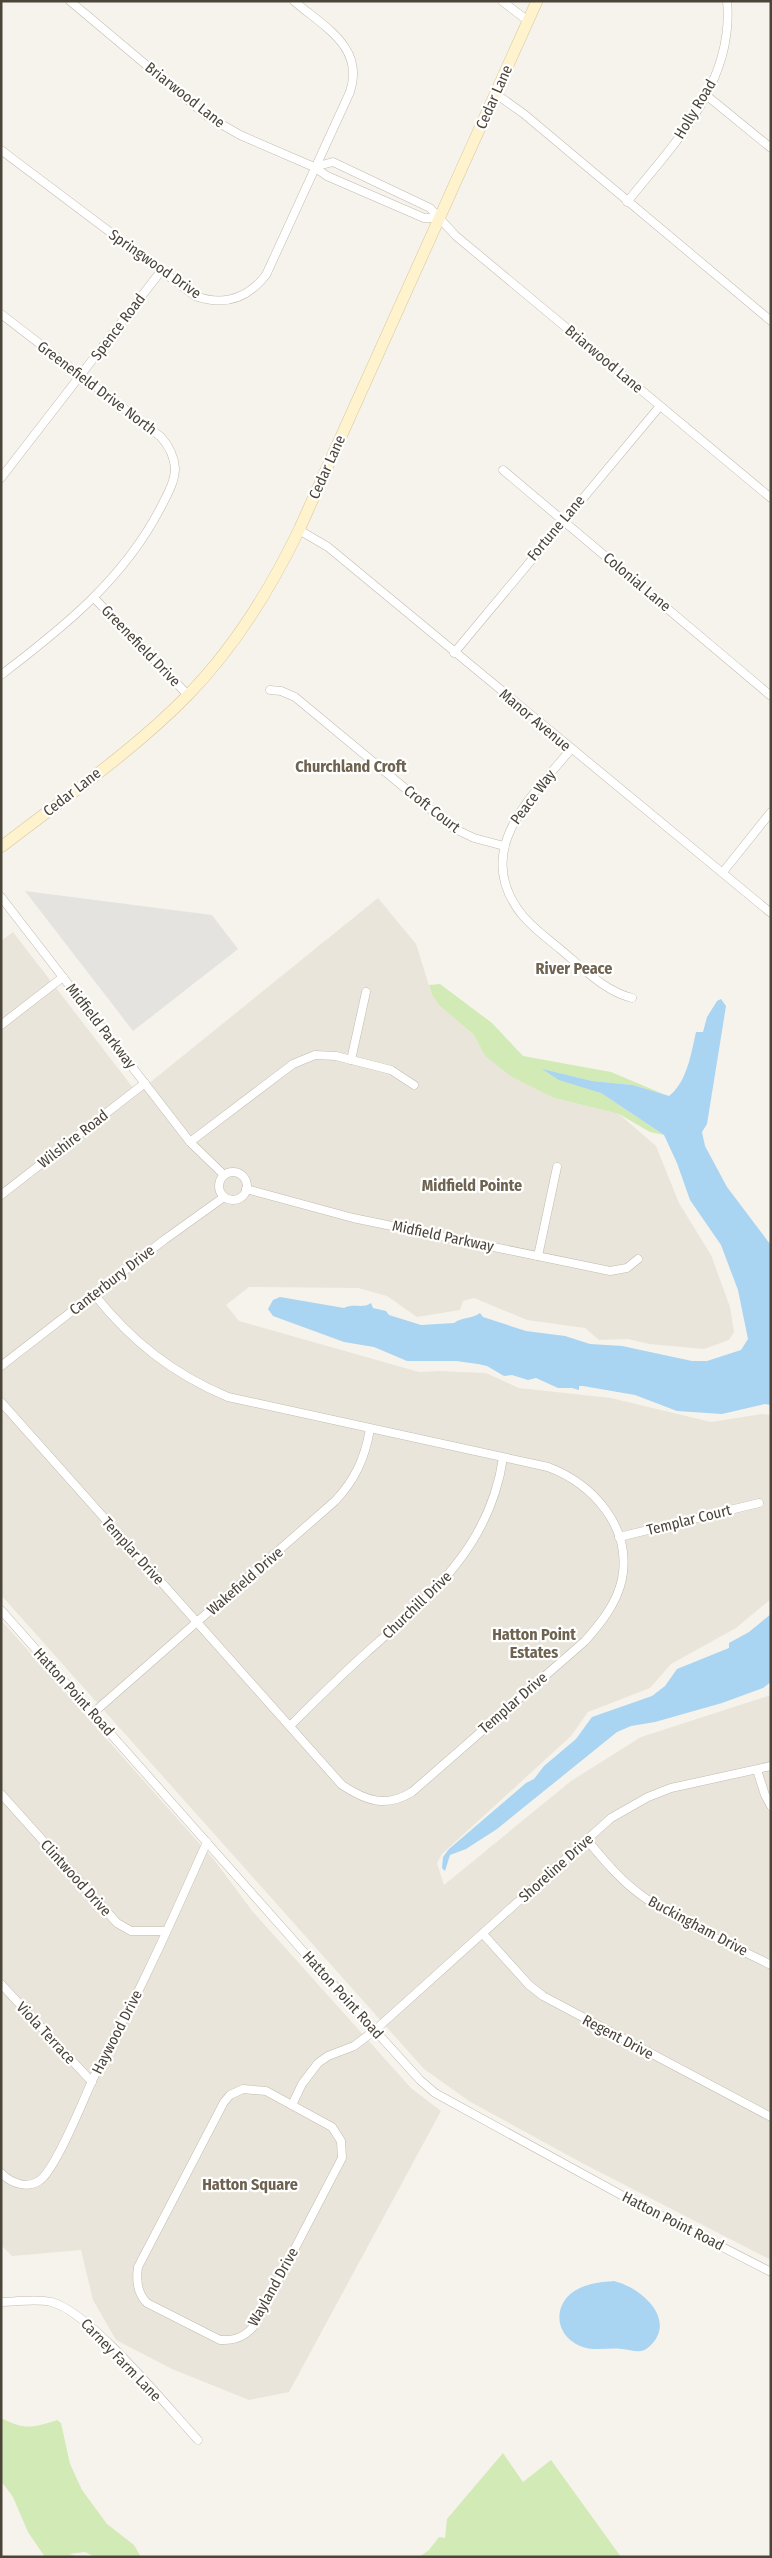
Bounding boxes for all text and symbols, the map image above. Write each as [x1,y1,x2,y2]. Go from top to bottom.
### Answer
street label: Briarwood Lane [142,58,228,132]
street label: Cedar Lane [472,62,516,132]
street label: Holly Road [670,76,720,142]
street label: Springwood Drive [105,226,205,302]
street label: Spence Road [87,290,149,364]
street label: Briarwood Lane [561,321,647,397]
street label: Greenefield Drive North [34,337,160,439]
street label: Cedar Lane [305,432,349,502]
street label: Fortune Lane [523,492,589,564]
street label: Colonial Lane [600,549,674,615]
street label: Greenefield Drive [98,602,184,690]
street label: Manor Avenue [496,685,574,755]
district label: Churchland Croft [295,757,407,776]
street label: Cedar Lane [40,764,104,820]
street label: Peace Way [507,766,560,828]
street label: Croft Court [400,781,464,837]
district label: River Peace [536,959,612,978]
street label: Midfield Parkway [62,980,140,1072]
street label: Wilshire Road [34,1106,112,1172]
district label: Midfield Pointe [422,1176,522,1195]
street label: Midfield Parkway [391,1216,496,1256]
street label: Canterbury Drive [66,1241,158,1319]
street label: Templar Court [645,1501,733,1539]
street label: Templar Drive [98,1513,168,1589]
street label: Wakefield Drive [203,1543,287,1619]
street label: Churchill Drive [379,1567,455,1643]
district label: Hatton Point Estates [492,1625,576,1662]
street label: Hatton Point Road [30,1644,118,1740]
street label: Templar Drive [475,1668,551,1738]
street label: Shoreline Drive [515,1830,597,1906]
street label: Clintwood Drive [37,1836,115,1920]
street label: Buckingham Drive [645,1892,751,1960]
street label: Hatton Point Road [299,1947,387,2043]
street label: Haywood Drive [88,1987,146,2077]
street label: Viola Terrace [13,1998,79,2068]
street label: Regent Drive [579,2011,657,2063]
district label: Hatton Square [202,2175,298,2194]
street label: Hatton Point Road [619,2188,727,2254]
street label: Wayland Drive [244,2245,302,2329]
street label: Carney Farm Lane [77,2315,165,2405]

